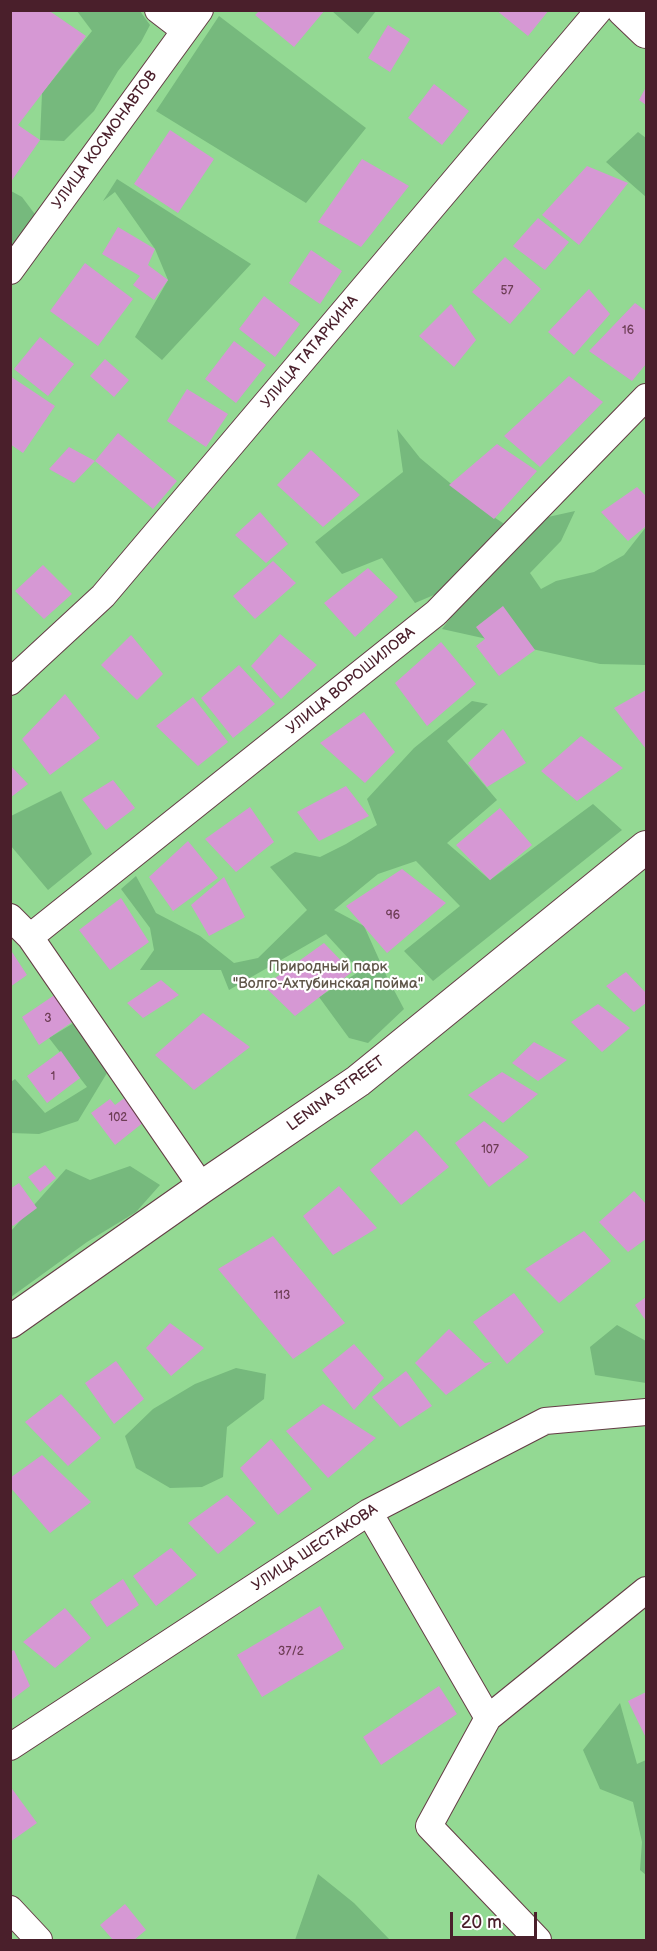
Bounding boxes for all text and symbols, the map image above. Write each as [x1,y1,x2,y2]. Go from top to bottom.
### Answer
street label: УЛИЦА КОСМОНАВТОВ [49,67,161,213]
house number: 57 [501,284,513,298]
street label: УЛИЦА ТАТАРКИНА [258,292,362,412]
house number: 16 [622,324,634,338]
street label: УЛИЦА ВОРОШИЛОВА [283,624,419,738]
house number: 96 [386,909,400,923]
park label: Природный парк "Волго-Ахтубинская пойма" [233,958,423,993]
house number: 3 [44,1012,52,1026]
street label: LENINA STREET [284,1053,388,1135]
house number: 1 [51,1070,55,1084]
house number: 102 [109,1111,127,1125]
house number: 107 [481,1143,499,1157]
house number: 113 [274,1289,290,1303]
street label: УЛИЦА ШЕСТАКОВА [249,1501,381,1595]
house number: 37/2 [278,1645,304,1659]
scale bar [453,1900,540,1938]
text: 20 m [461,1912,502,1933]

